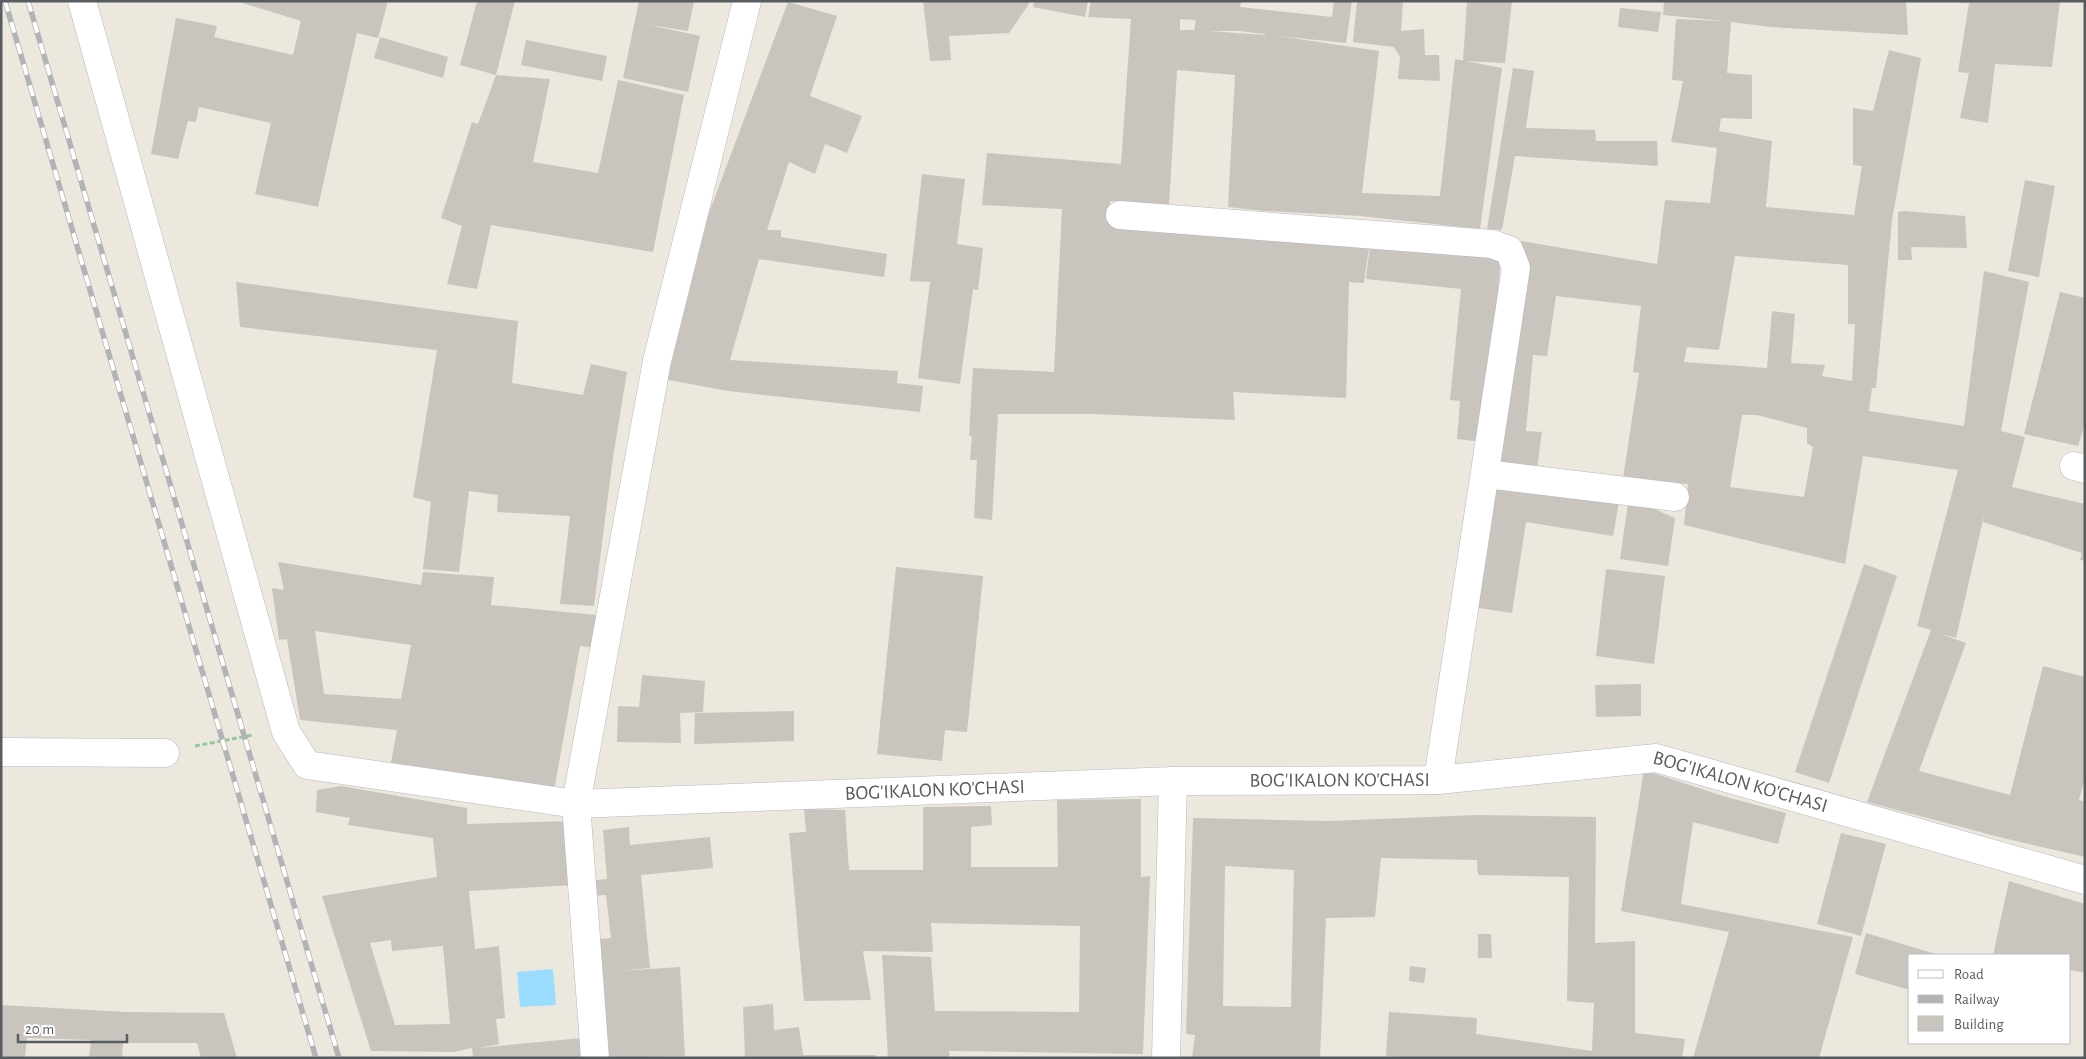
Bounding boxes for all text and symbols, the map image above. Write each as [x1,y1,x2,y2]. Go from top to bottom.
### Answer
street label: BOG'IKALON KO'CHASI [1651,748,1830,816]
street label: BOG'IKALON KO'CHASI [1249,770,1430,791]
street label: BOG'IKALON KO'CHASI [844,777,1025,804]
legend [1908,954,2071,1044]
text: Road [1954,967,1984,982]
text: Railway [1954,992,2000,1007]
scale bar [18,1012,126,1044]
text: Building [1954,1017,2004,1032]
text: 20 m [25,1022,54,1037]

